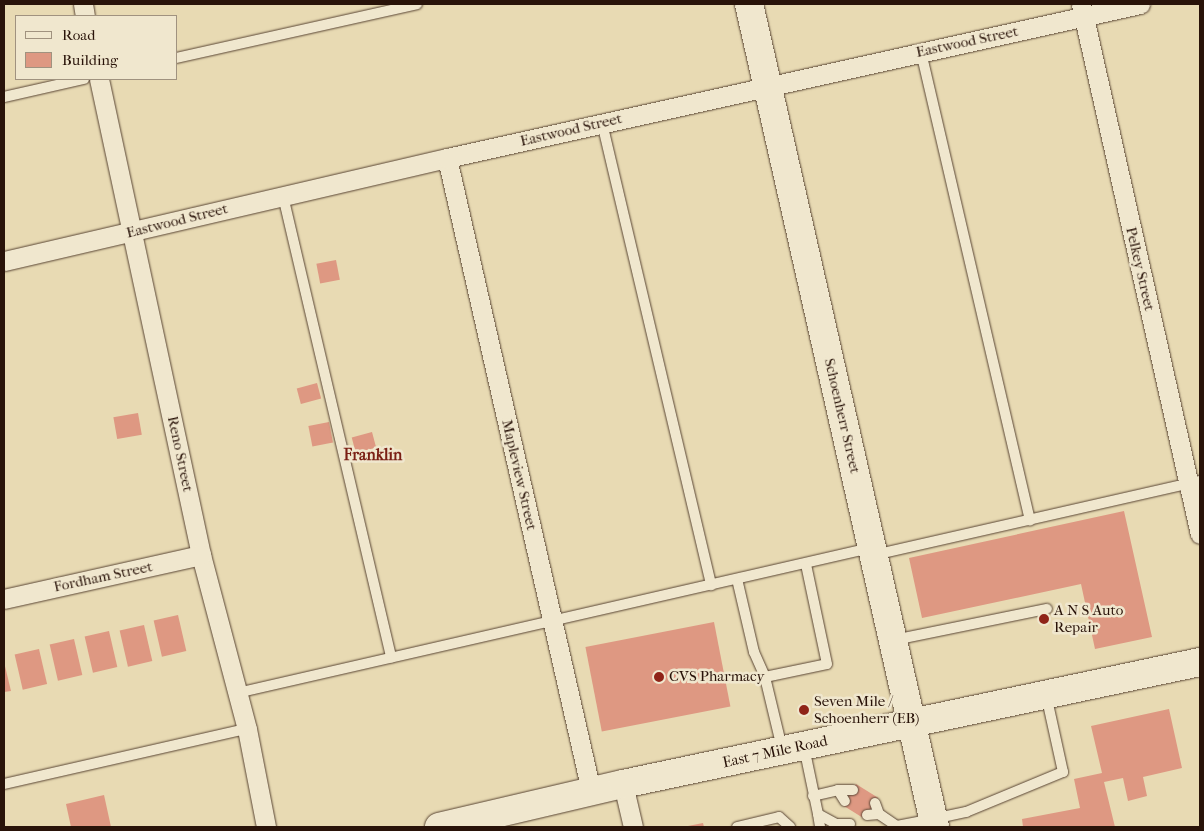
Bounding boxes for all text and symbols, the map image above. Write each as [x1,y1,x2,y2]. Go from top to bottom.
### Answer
legend [15,15,178,80]
street label: Eastwood Street [914,22,1020,62]
text: Road [62,26,95,44]
text: Building [62,51,118,69]
street label: Eastwood Street [518,110,624,150]
street label: Eastwood Street [124,200,230,242]
street label: Pelkey Street [1122,225,1158,313]
street label: Schoenherr Street [820,357,864,475]
street label: Reno Street [163,414,197,494]
street label: Mapleview Street [498,418,540,532]
district label: Franklin [344,445,402,465]
street label: Fordham Street [52,558,154,596]
place label: A N S Auto Repair [1054,601,1123,636]
marker: A N S Auto Repair [1038,613,1050,625]
place label: CVS Pharmacy [669,668,765,686]
marker: CVS Pharmacy [653,671,665,683]
place label: Seven Mile / Schoenherr (EB) [814,692,920,727]
marker: Seven Mile / Schoenherr (EB) [798,704,810,716]
street label: East 7 Mile Road [721,732,829,772]

